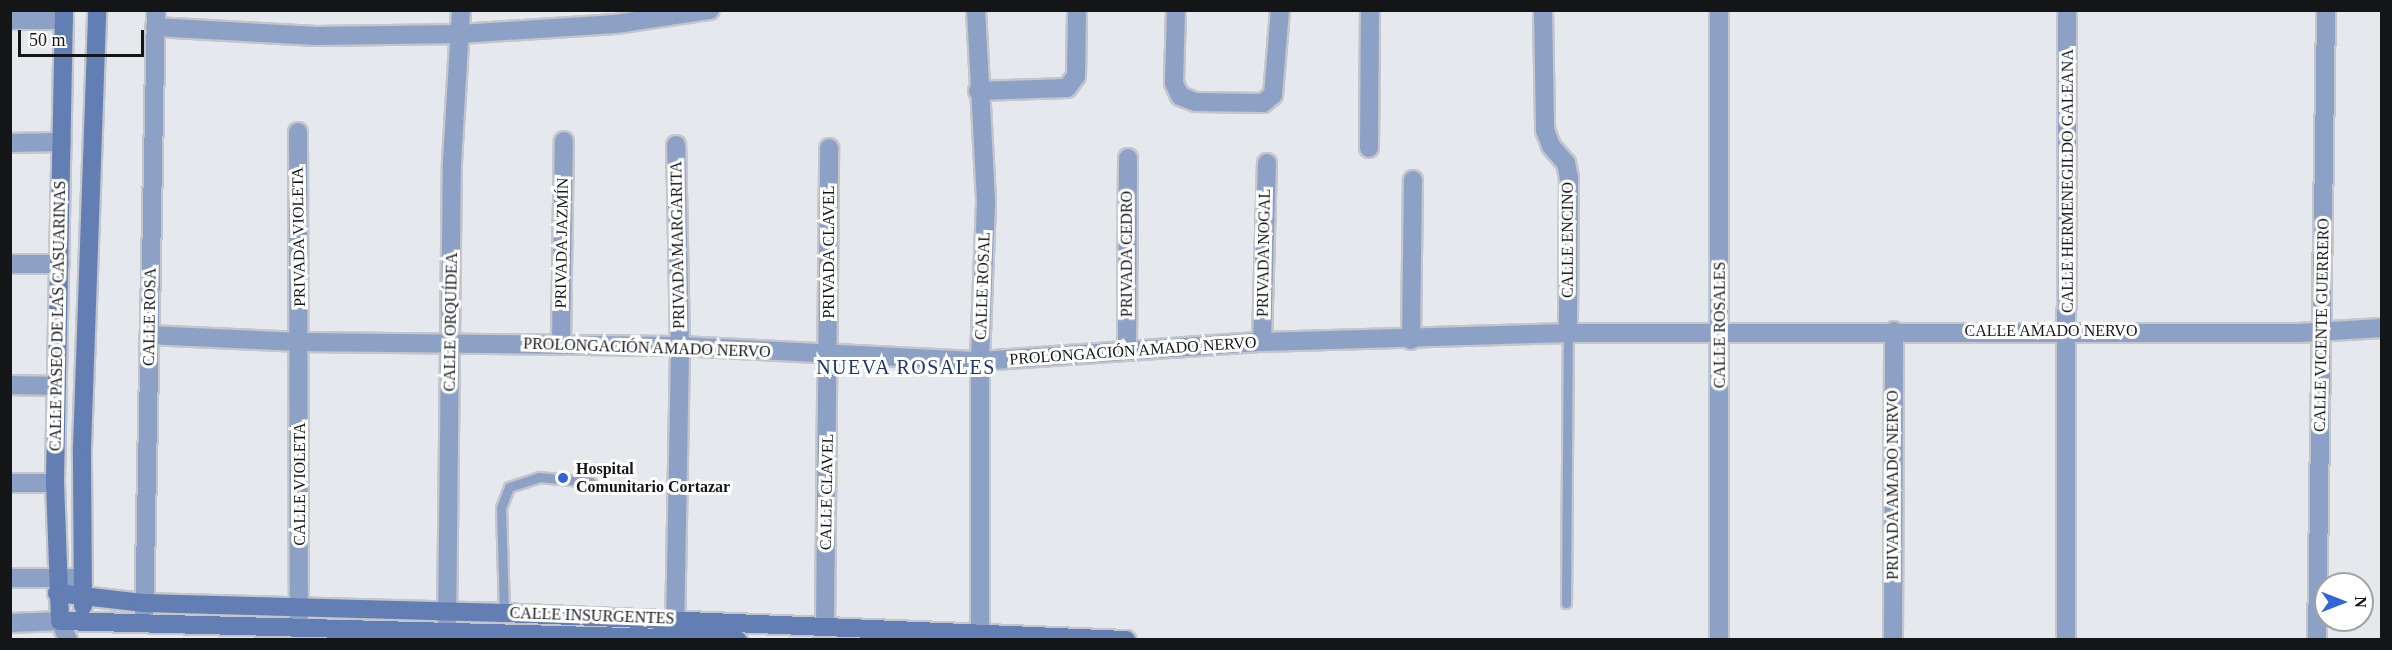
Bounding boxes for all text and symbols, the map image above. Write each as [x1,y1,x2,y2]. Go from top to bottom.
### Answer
scale bar [21,18,147,56]
text: 50 m [29,30,66,50]
street label: CALLE HERMENEGILDO GALEANA [2058,49,2078,313]
street label: PRIVADA MARGARITA [667,161,689,329]
street label: PRIVADA VIOLETA [288,166,310,308]
street label: PRIVADA JAZMÍN [551,177,573,309]
street label: CALLE PASEO DE LAS CASUARINAS [46,181,70,451]
street label: CALLE ENCINO [1558,182,1578,298]
street label: PRIVADA CLAVEL [819,185,839,319]
street label: PRIVADA NOGAL [1253,188,1275,318]
street label: PRIVADA CEDRO [1117,190,1137,318]
street label: CALLE VICENTE GUERRERO [2311,218,2333,432]
street label: CALLE ROSAL [972,232,994,340]
street label: CALLE ORQUÍDEA [440,252,462,392]
street label: CALLE ROSALES [1710,262,1730,388]
street label: CALLE ROSA [140,268,160,366]
street label: CALLE AMADO NERVO [1964,321,2138,341]
street label: PROLONGACIÓN AMADO NERVO [1008,333,1258,369]
street label: PROLONGACIÓN AMADO NERVO [522,334,772,362]
district label: NUEVA ROSALES [816,355,996,379]
street label: PRIVADA AMADO NERVO [1883,389,1903,581]
street label: CALLE VIOLETA [290,422,310,546]
street label: CALLE CLAVEL [816,434,838,550]
place label: Hospital Comunitario Cortazar [576,459,730,497]
marker: Hospital Comunitario Cortazar [554,469,572,487]
north arrow [2314,572,2374,632]
text: N [2352,596,2369,608]
street label: CALLE INSURGENTES [509,604,675,628]

